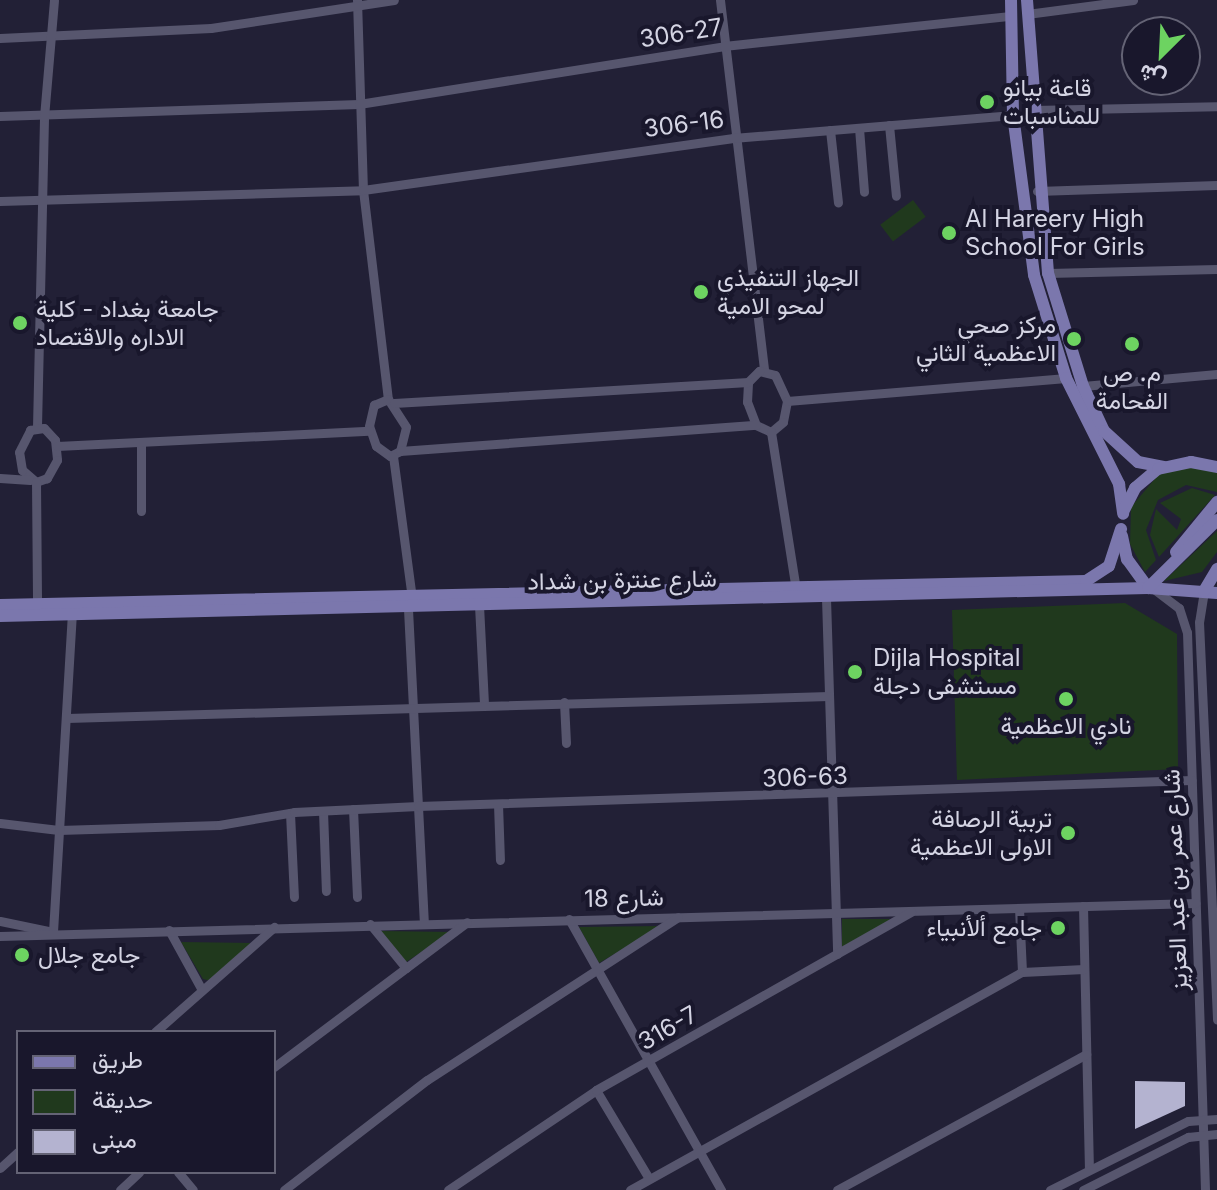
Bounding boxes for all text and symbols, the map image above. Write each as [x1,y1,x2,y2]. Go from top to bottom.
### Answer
street label: 306-27 [638,12,724,54]
north arrow [1121,16,1201,96]
text: ش [1135,59,1169,93]
place label: قاعة بيانو للمناسبات [1003,74,1100,130]
marker: قاعة بيانو للمناسبات [978,93,996,111]
street label: 306-16 [642,105,726,143]
place label: Al Hareery High School For Girls [965,205,1145,261]
marker: Al Hareery High School For Girls [940,224,958,242]
place label: الجهاز التنفيذي لمحو الامية [717,264,859,320]
marker: الجهاز التنفيذي لمحو الامية [692,283,710,301]
place label: جامعة بغداد - كلية الاداره والاقتصاد [36,295,219,351]
place label: مركز صحي الاعظمية الثاني [916,311,1056,367]
marker: جامعة بغداد - كلية الاداره والاقتصاد [11,314,29,332]
marker: مركز صحي الاعظمية الثاني [1063,328,1085,350]
marker: م. ص الفحامة [1121,333,1143,355]
place label: م. ص الفحامة [1096,359,1168,415]
street label: شارع عنترة بن شداد [527,564,717,596]
place label: Dijla Hospital مستشفى دجلة [873,644,1021,700]
marker: Dijla Hospital مستشفى دجلة [844,661,866,683]
marker: نادي الاعظمية [1057,690,1075,708]
place label: نادي الاعظمية [1000,712,1132,740]
street label: 306-63 [762,761,848,793]
street label: شارع عمر بن عبد العزيز [1157,769,1193,991]
place label: تربية الرصافة الاولى الاعظمية [910,805,1052,861]
marker: تربية الرصافة الاولى الاعظمية [1059,824,1077,842]
street label: شارع 18 [584,883,664,913]
place label: جامع ألأنبياء [927,914,1042,942]
marker: جامع ألأنبياء [1049,919,1067,937]
place label: جامع جلال [38,941,140,969]
marker: جامع جلال [13,946,31,964]
street label: 316-7 [633,1000,703,1056]
legend [16,1030,276,1174]
text: طريق [92,1045,143,1074]
text: حديقة [92,1085,153,1114]
text: مبنى [92,1125,137,1154]

